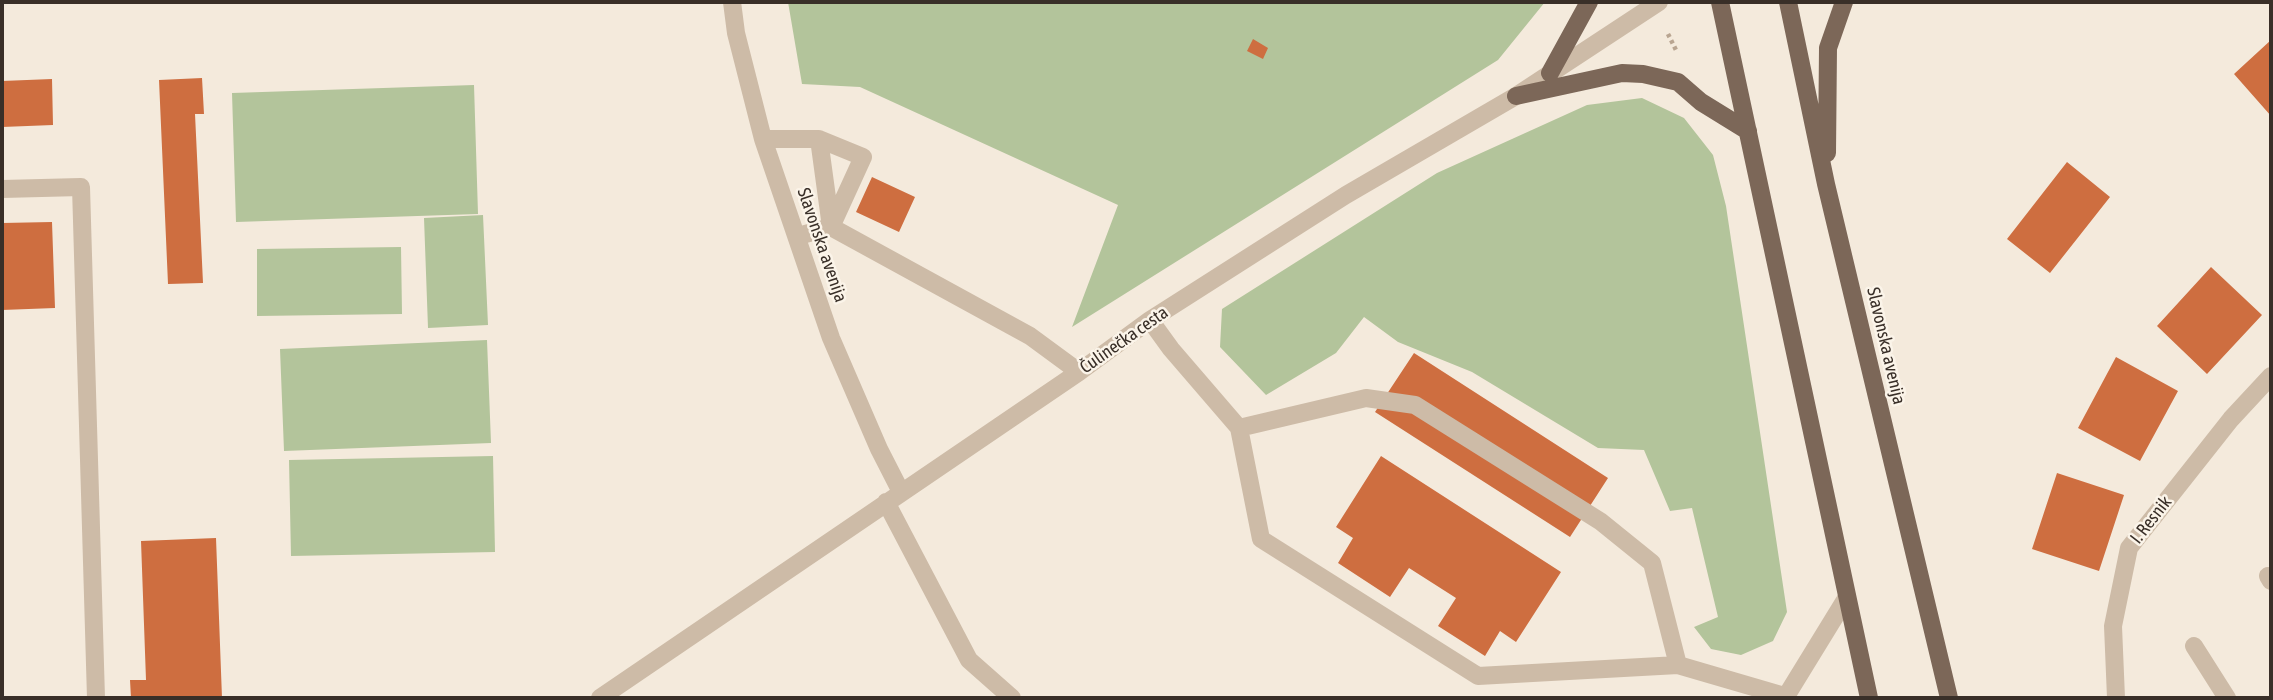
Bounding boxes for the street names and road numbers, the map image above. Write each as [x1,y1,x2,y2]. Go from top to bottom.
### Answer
street label: Slavonska avenija [792,185,852,305]
street label: Slavonska avenija [1862,285,1910,407]
street label: Čulinečka cesta [1076,302,1172,378]
street label: I. Resnik [2126,492,2176,548]

